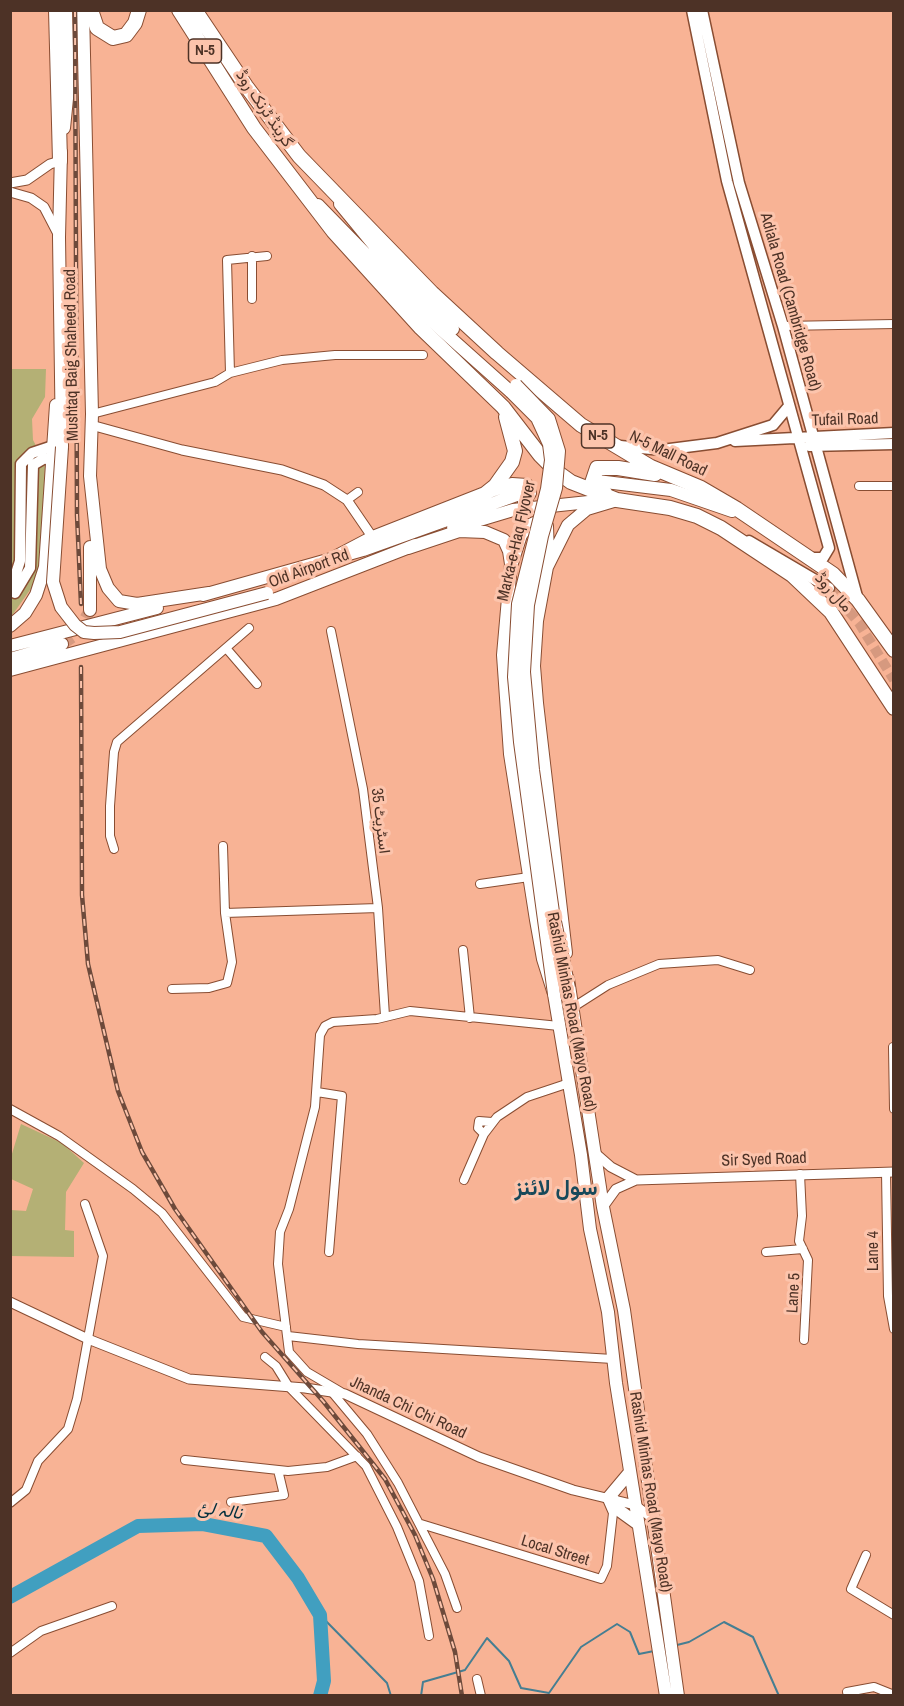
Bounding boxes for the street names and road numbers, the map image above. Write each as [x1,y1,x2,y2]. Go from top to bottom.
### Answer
road number: N-5 [188,39,222,63]
street label: گرینڈ ٹرنک روڈ [231,67,297,151]
street label: Adiala Road (Cambridge Road) [755,211,825,393]
street label: Mushtaq Baig Shaheed Road [61,269,83,441]
street label: Tufail Road [811,409,879,431]
road number: N-5 [582,424,614,448]
street label: N-5 Mall Road [626,427,710,481]
street label: Marka-e-Haq Flyover [494,479,540,603]
street label: Old Airport Rd [266,546,352,592]
street label: مال روڈ [810,569,856,617]
street label: اسٹریٹ 35 [366,787,394,855]
street label: Rashid Minhas Road (Mayo Road) [542,911,600,1113]
street label: Sir Syed Road [721,1149,807,1171]
street label: Lane 4 [864,1231,884,1271]
street label: Lane 5 [783,1272,805,1314]
street label: Jhanda Chi Chi Road [347,1373,469,1443]
street label: Rashid Minhas Road (Mayo Road) [625,1390,675,1594]
street label: Local Street [519,1532,591,1570]

